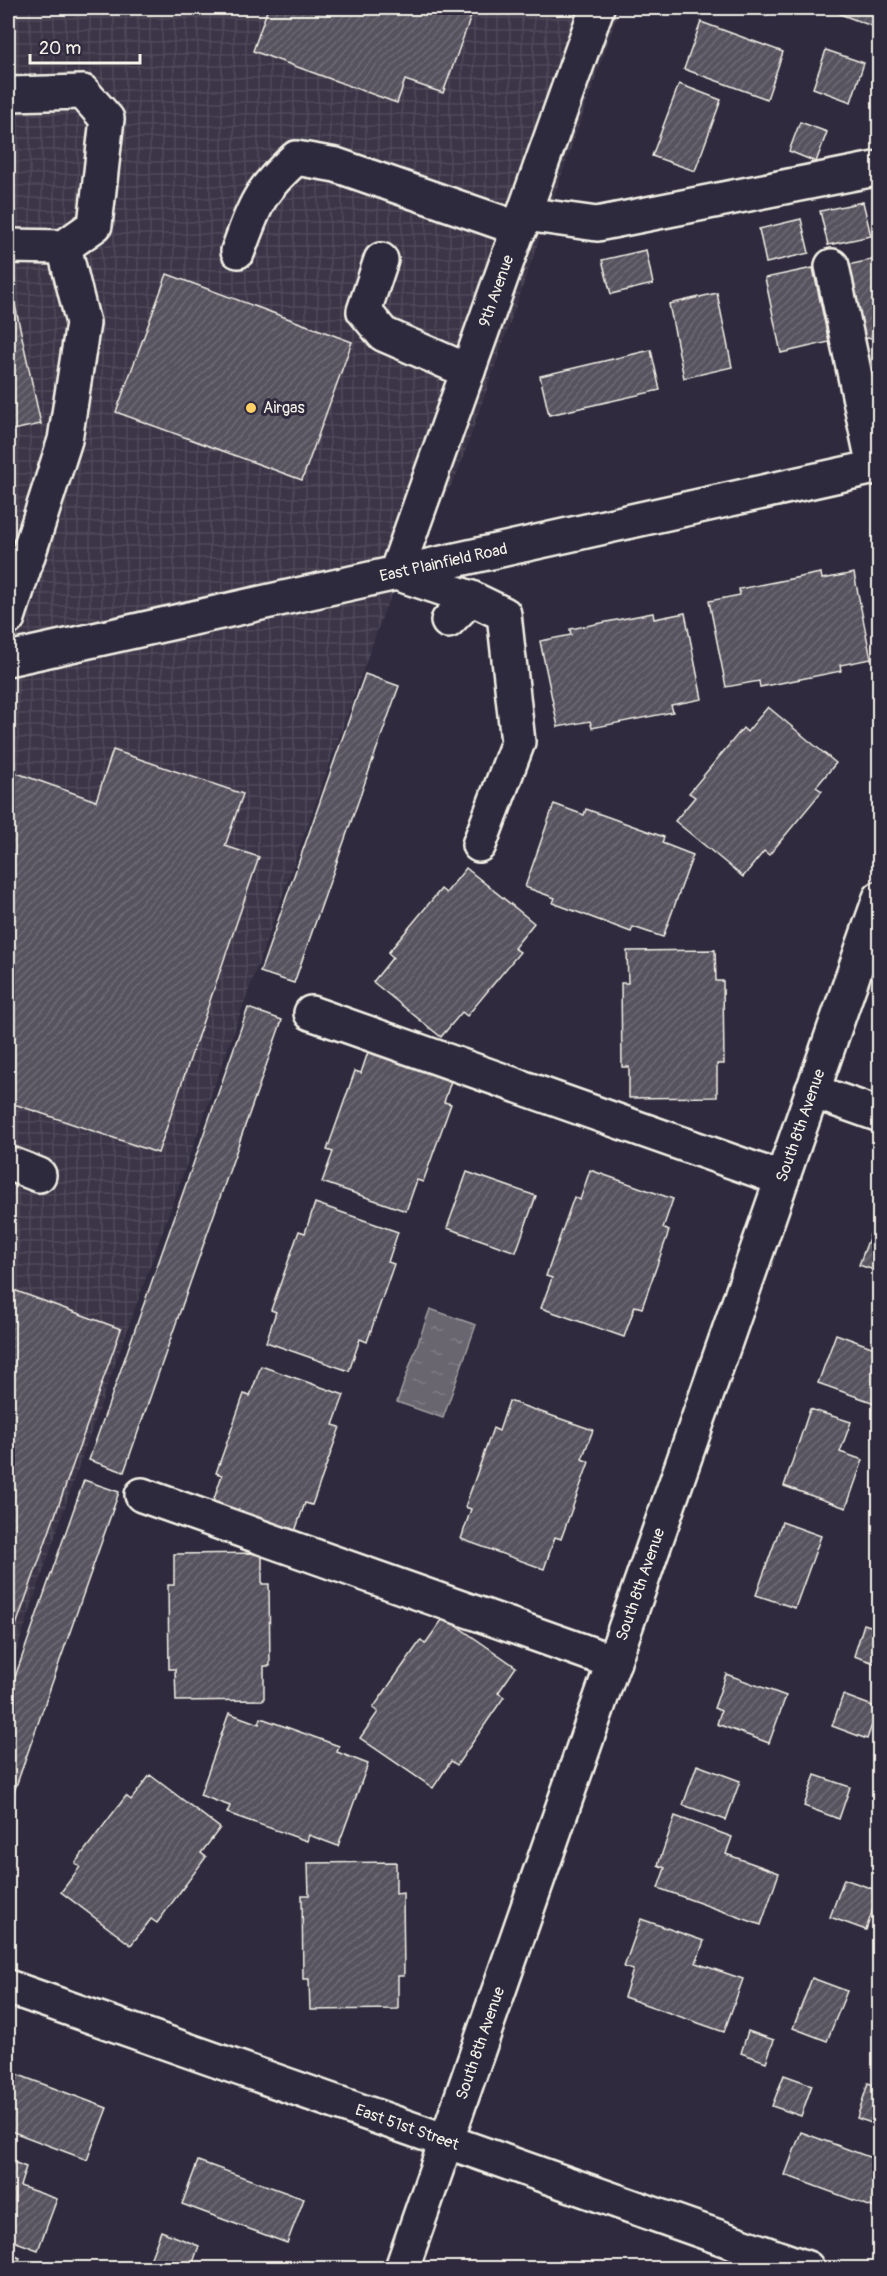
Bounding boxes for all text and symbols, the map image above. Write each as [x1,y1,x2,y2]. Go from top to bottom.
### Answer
scale bar [30,27,140,65]
text: 20 m [39,37,81,60]
street label: 9th Avenue [474,252,518,330]
place label: Airgas [263,398,305,418]
marker: Airgas [244,401,258,415]
street label: East Plainfield Road [378,539,509,586]
street label: South 8th Avenue [772,1066,830,1185]
street label: South 8th Avenue [612,1525,669,1644]
street label: South 8th Avenue [451,1984,509,2102]
street label: East 51st Street [353,2100,462,2155]

